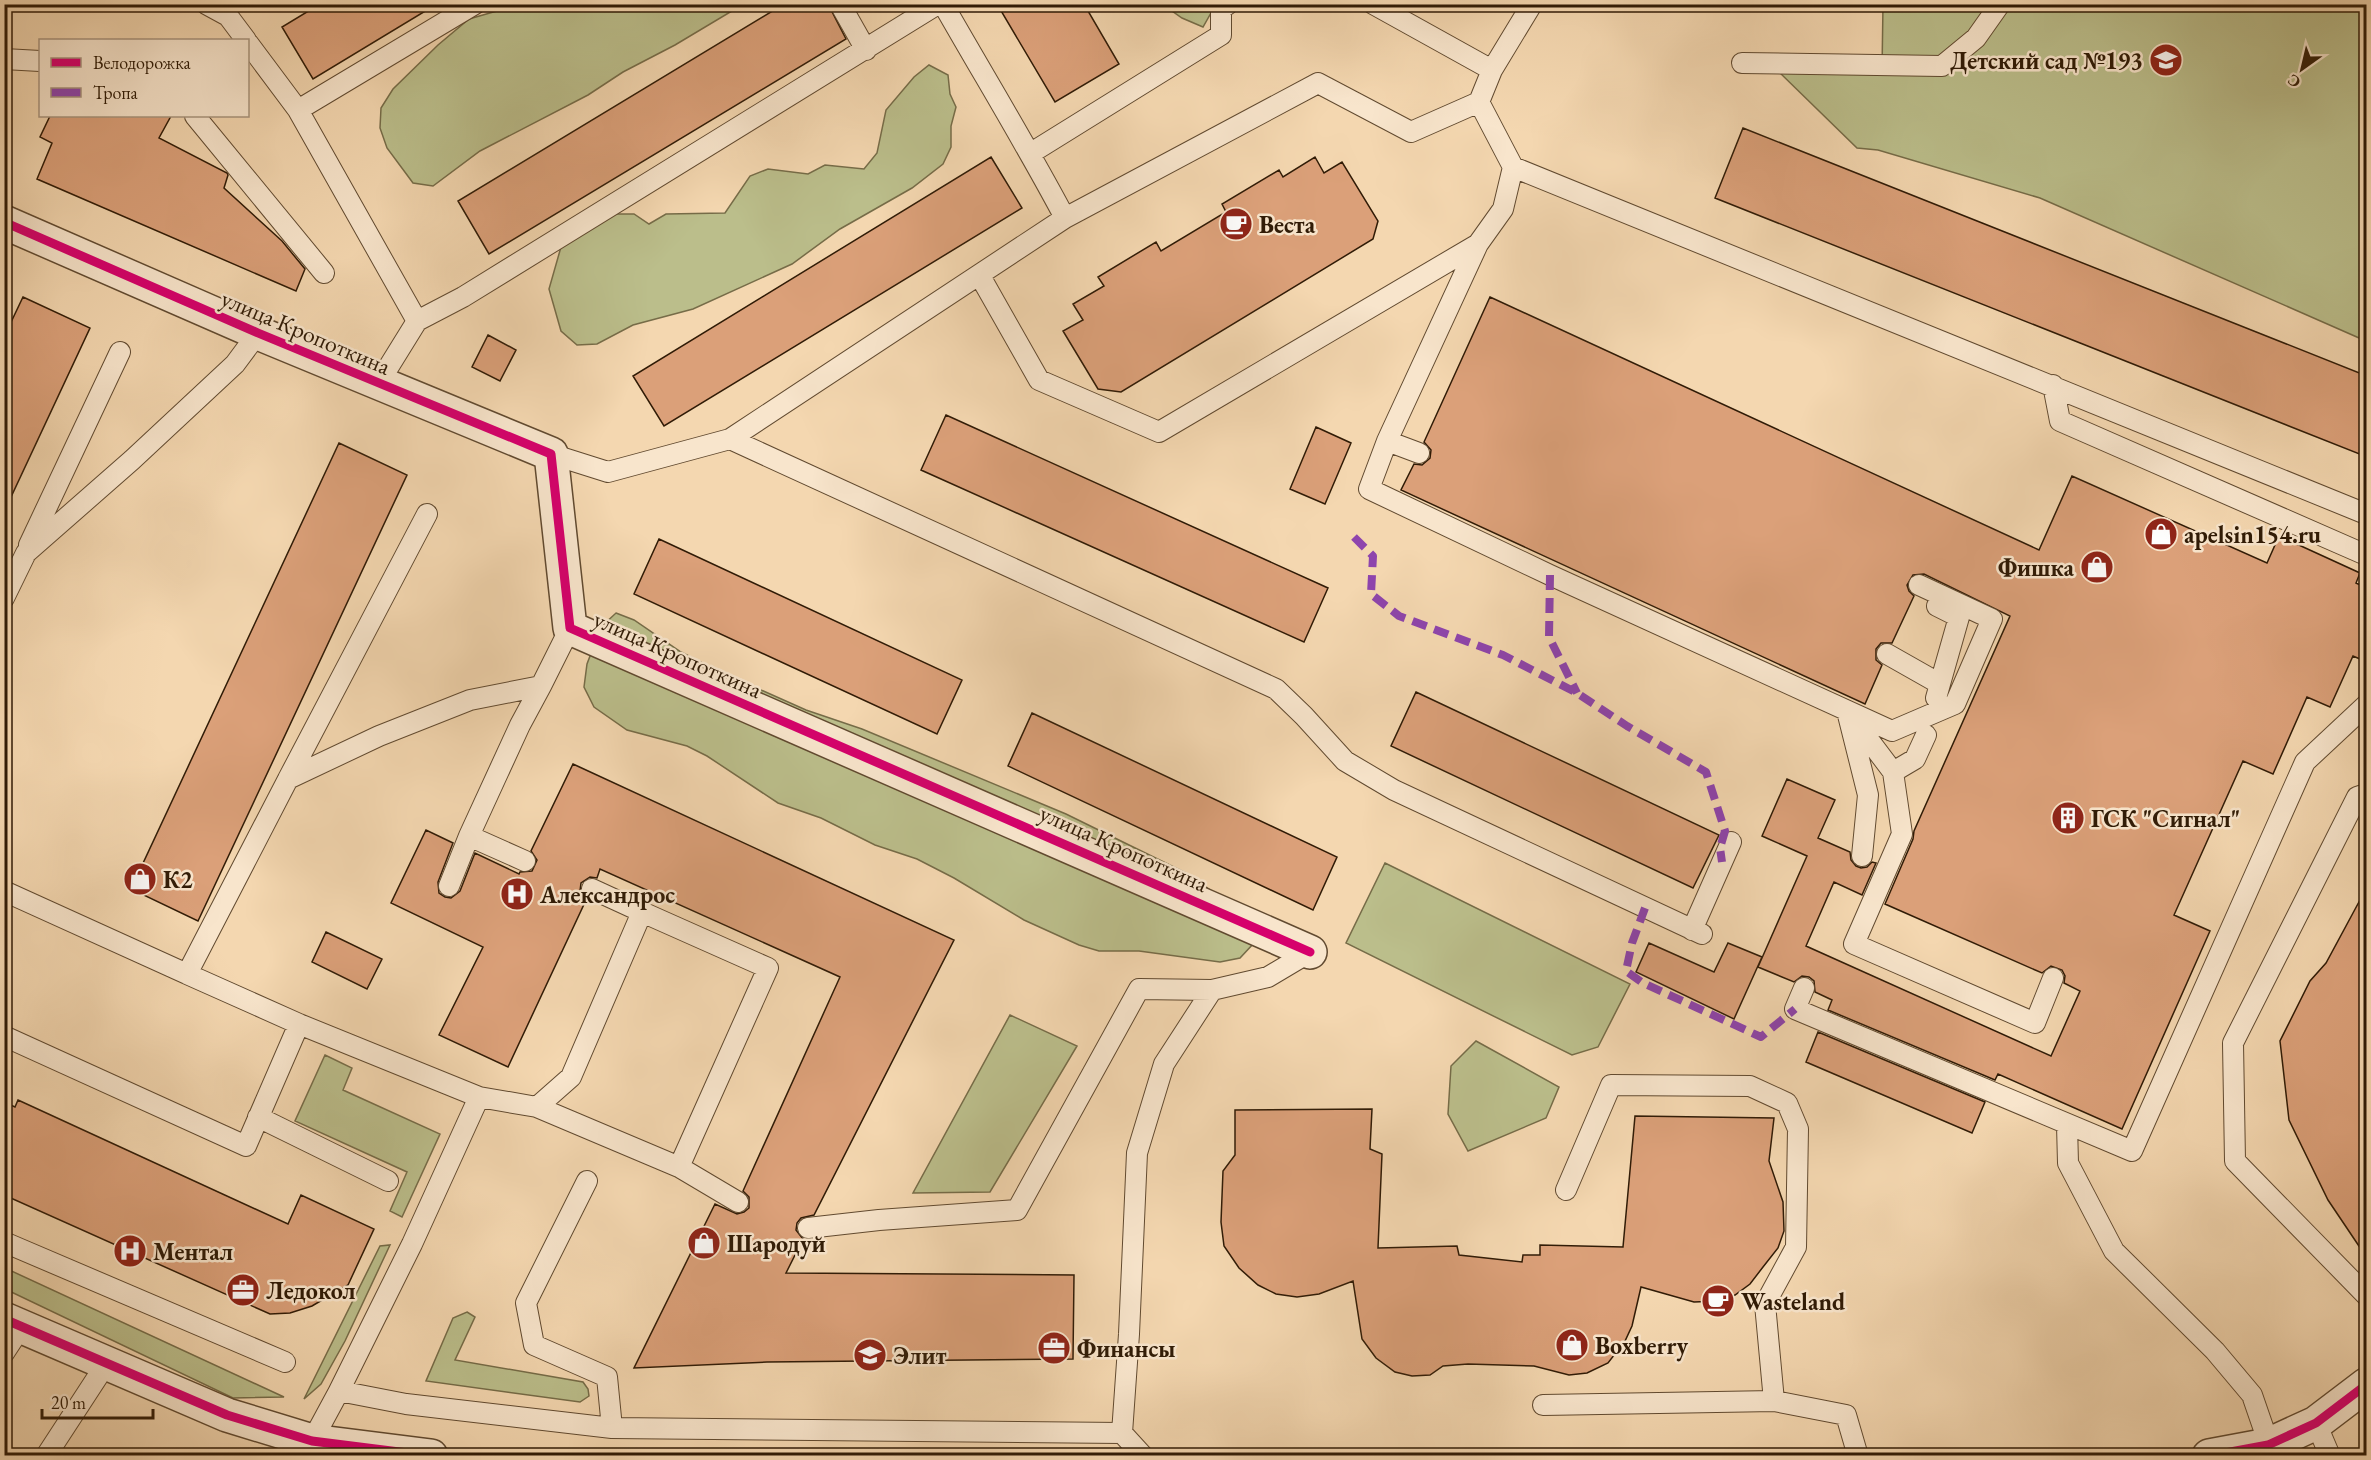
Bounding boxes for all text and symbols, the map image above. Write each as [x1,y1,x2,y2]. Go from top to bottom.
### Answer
legend [39,39,249,117]
north arrow [2272,39,2332,99]
school or university icon: Детский сад №193 [2148,42,2184,78]
place label: Детский сад №193 [1950,45,2143,76]
text: Велодорожка [93,51,192,74]
text: С [2283,69,2304,93]
text: Тропа [93,81,139,104]
cafe icon: Веста [1218,206,1254,242]
place label: Веста [1259,209,1316,240]
street label: улица Кропоткина [217,282,396,382]
shop icon: apelsin154.ru [2143,516,2179,552]
place label: apelsin154.ru [2184,519,2322,550]
shop icon: Фишка [2079,549,2115,585]
place label: Фишка [1998,552,2074,583]
street label: улица Кропоткина [589,603,767,705]
street label: улица Кропоткина [1035,797,1213,899]
building icon: ГСК "Сигнал" [2050,800,2086,836]
place label: ГСК "Сигнал" [2091,803,2240,834]
shop icon: К2 [122,861,158,897]
place label: К2 [163,864,193,895]
hospital icon: Александрос [499,876,535,912]
place label: Александрос [539,879,675,910]
shop icon: Шародуй [686,1225,722,1261]
place label: Шародуй [727,1228,826,1260]
hospital icon: Ментал [112,1233,148,1269]
place label: Ментал [153,1236,233,1267]
office icon: Ледокол [225,1272,261,1308]
place label: Ледокол [266,1275,355,1306]
cafe icon: Wasteland [1700,1283,1736,1319]
place label: Wasteland [1741,1286,1846,1317]
shop icon: Boxberry [1554,1327,1590,1363]
office icon: Финансы [1036,1330,1072,1366]
place label: Boxberry [1595,1330,1688,1362]
place label: Финансы [1077,1333,1176,1364]
school or university icon: Элит [852,1337,888,1373]
place label: Элит [893,1340,947,1371]
scale bar [42,1382,153,1420]
text: 20 m [51,1391,86,1414]

